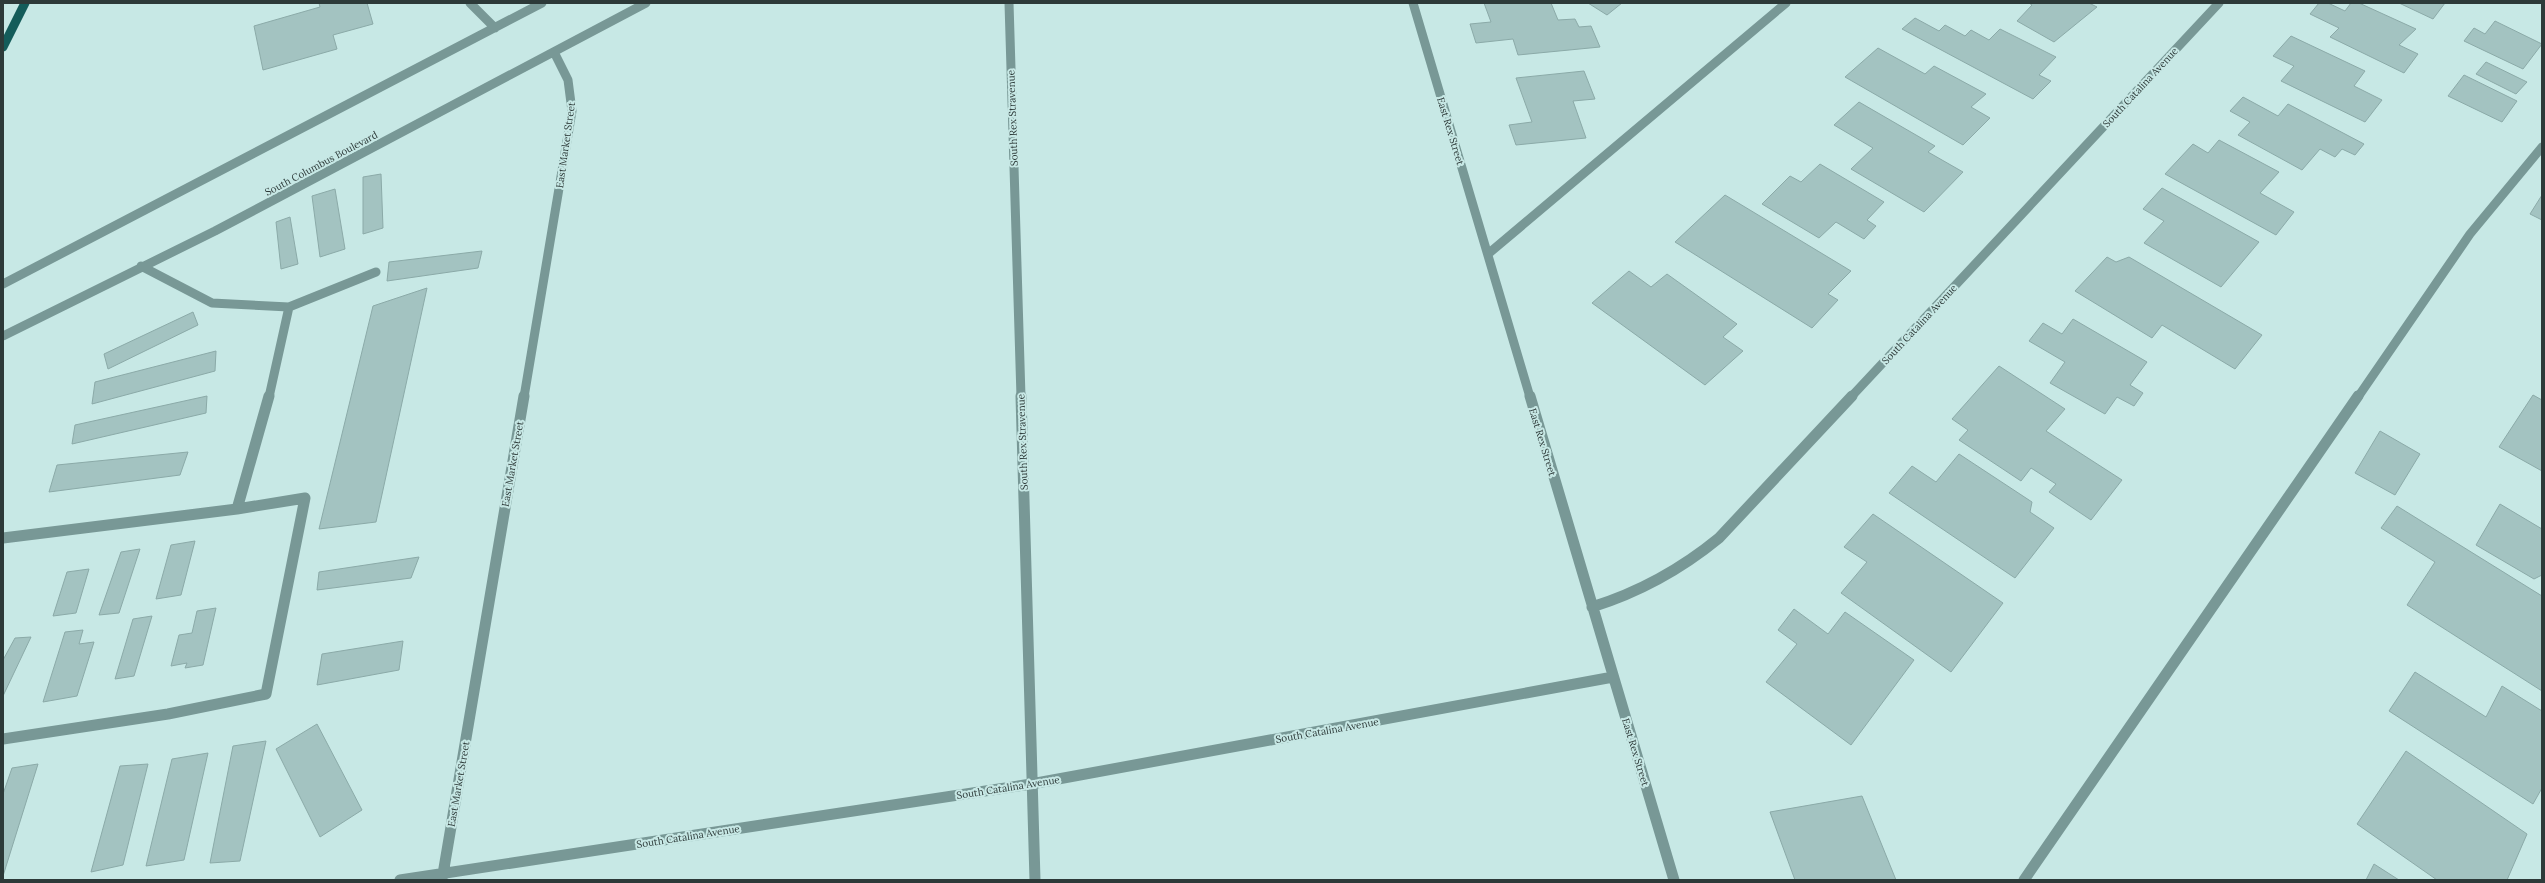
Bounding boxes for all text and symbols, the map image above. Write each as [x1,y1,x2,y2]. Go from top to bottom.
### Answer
street label: South Catalina Avenue [2100,44,2181,130]
street label: South Rex Stravenue [1004,69,1021,166]
street label: East Rex Street [1434,96,1467,167]
street label: East Market Street [553,101,578,189]
street label: South Columbus Boulevard [263,128,380,199]
street label: South Catalina Avenue [1879,281,1960,367]
street label: South Rex Stravenue [1014,393,1031,490]
street label: East Rex Street [1526,407,1559,478]
street label: East Market Street [499,420,526,508]
street label: South Catalina Avenue [1275,715,1380,746]
street label: East Rex Street [1619,717,1652,788]
street label: East Market Street [445,740,472,828]
street label: South Catalina Avenue [955,773,1061,802]
street label: South Catalina Avenue [635,822,741,851]

